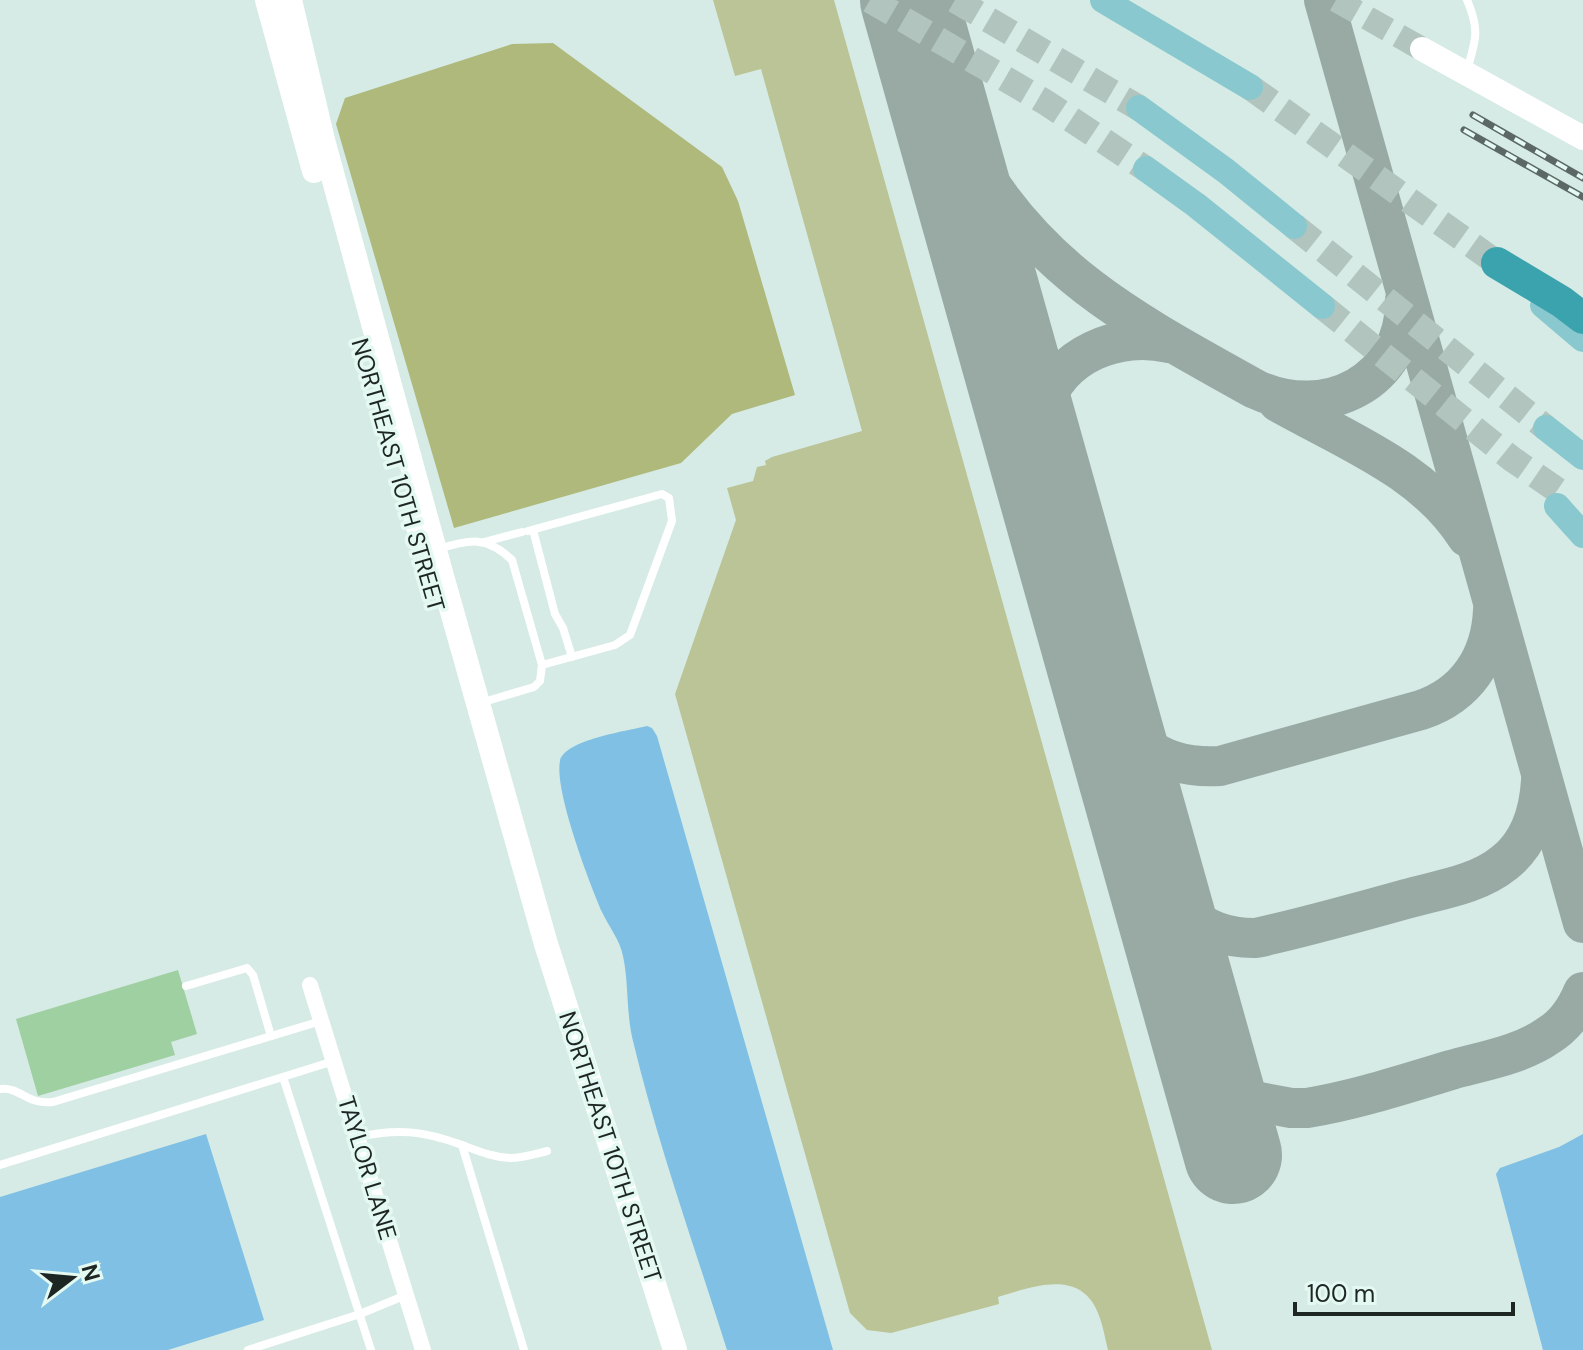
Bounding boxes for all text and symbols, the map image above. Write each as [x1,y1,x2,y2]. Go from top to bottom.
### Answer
street label: NORTHEAST 10TH STREET [345,335,452,615]
street label: NORTHEAST 10TH STREET [552,1007,669,1286]
street label: TAYLOR LANE [331,1092,404,1243]
north arrow [32,1238,112,1318]
text: N [75,1261,107,1284]
scale bar [1295,1266,1513,1316]
text: 100 m [1307,1278,1375,1309]

